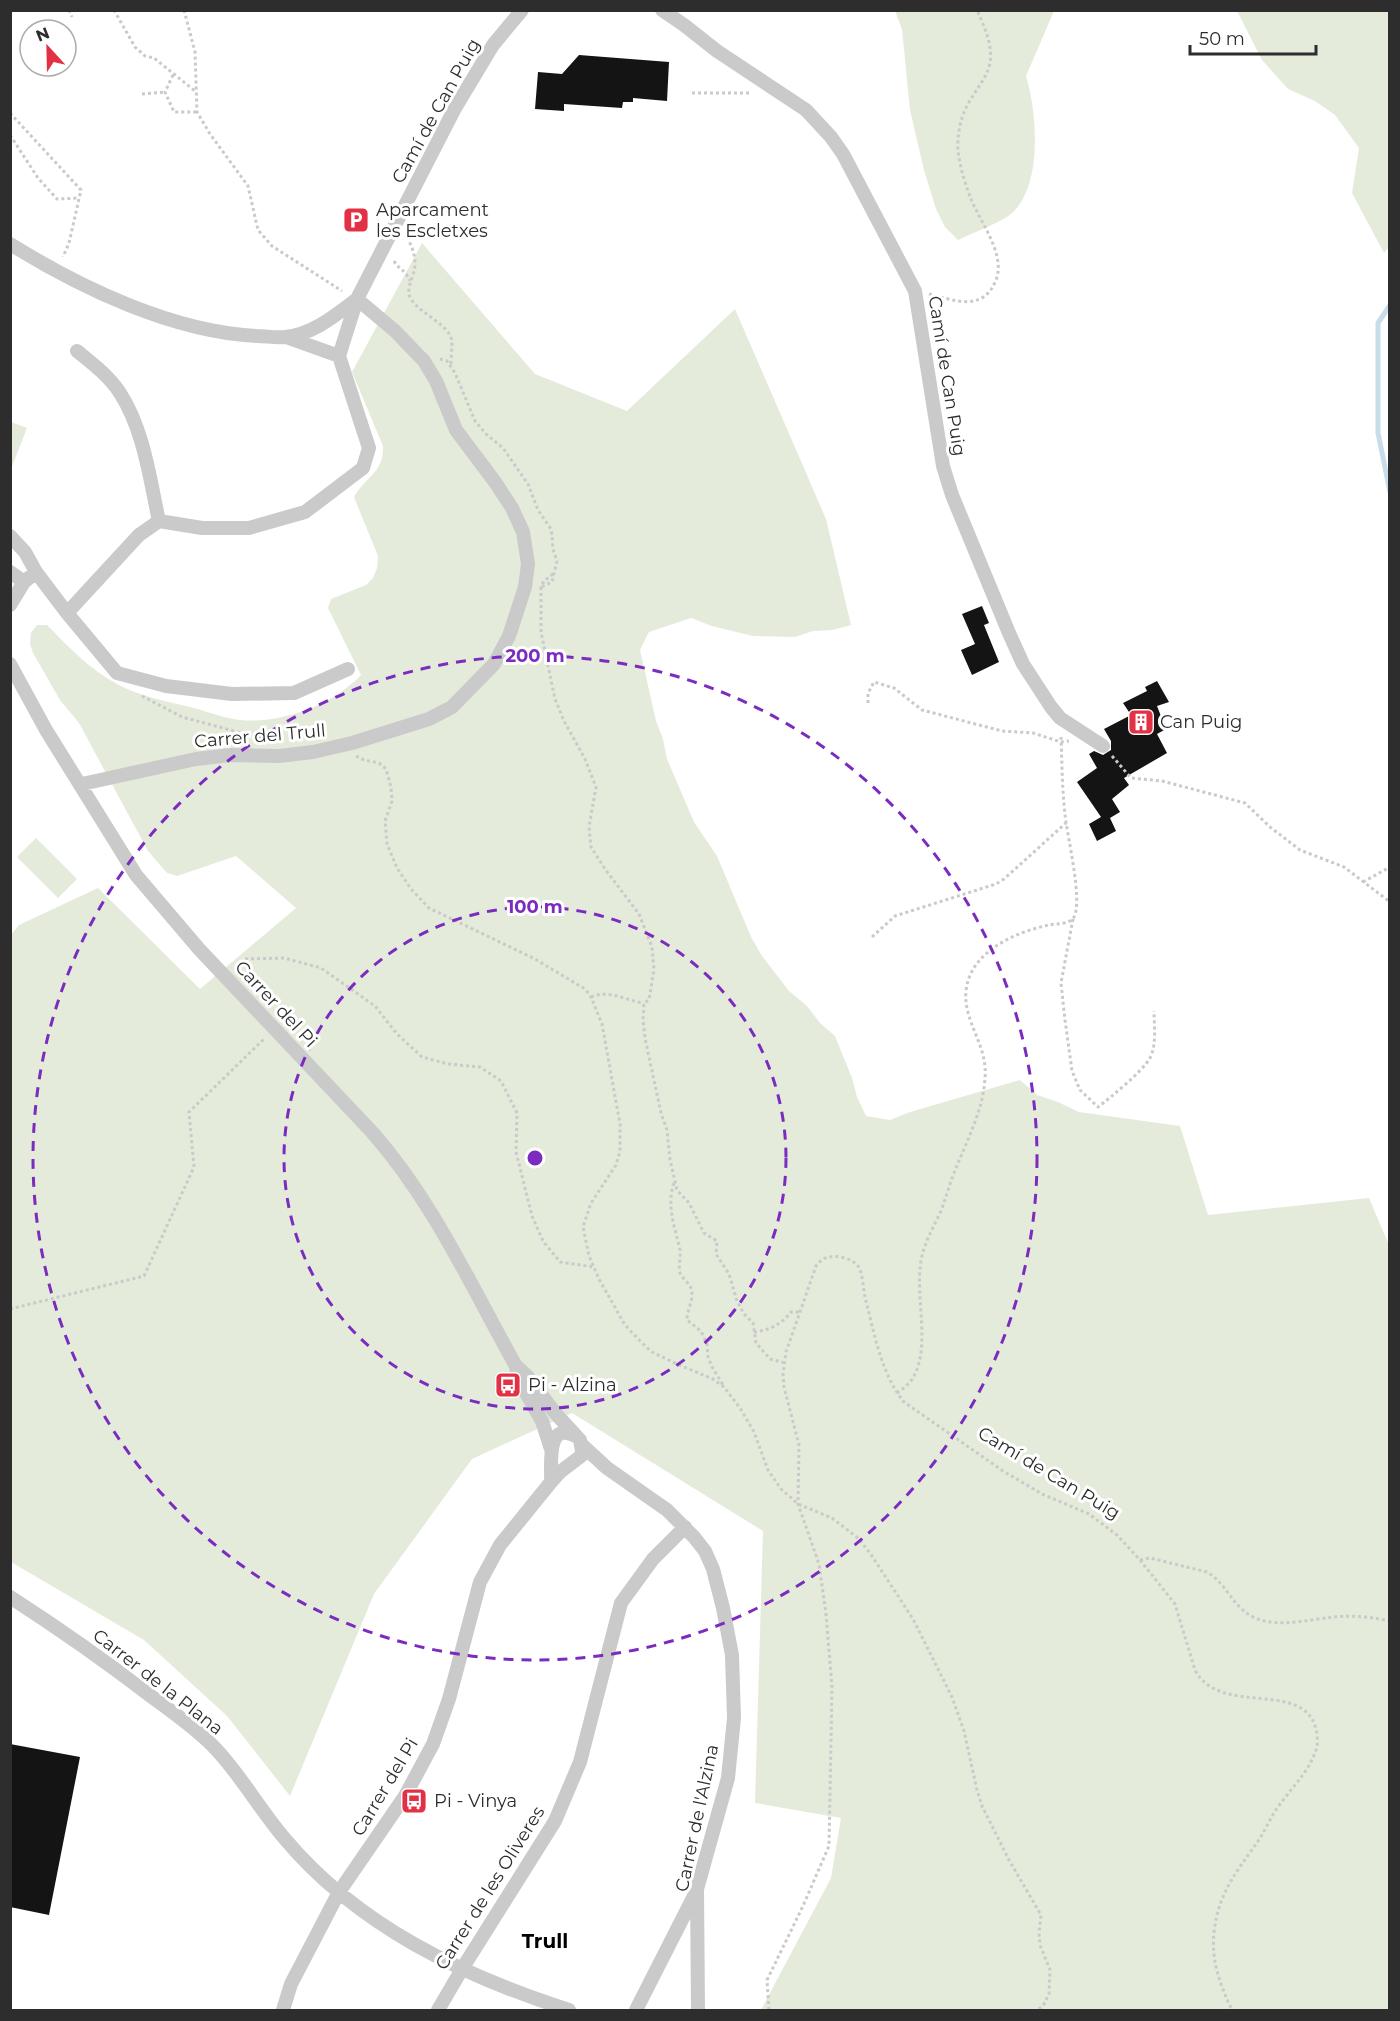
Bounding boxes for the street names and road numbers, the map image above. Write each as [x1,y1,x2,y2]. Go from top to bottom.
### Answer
street label: Camí de Can Puig [387,35,485,187]
street label: Camí de Can Puig [923,294,971,458]
street label: Carrer del Trull [193,719,327,753]
street label: Carrer del Pi [230,956,322,1052]
street label: Camí de Can Puig [974,1422,1124,1524]
street label: Carrer de la Plana [88,1624,228,1740]
street label: Carrer del Pi [347,1734,423,1840]
street label: Carrer de l'Alzina [671,1742,723,1894]
street label: Carrer de les Oliveres [431,1802,549,1974]

